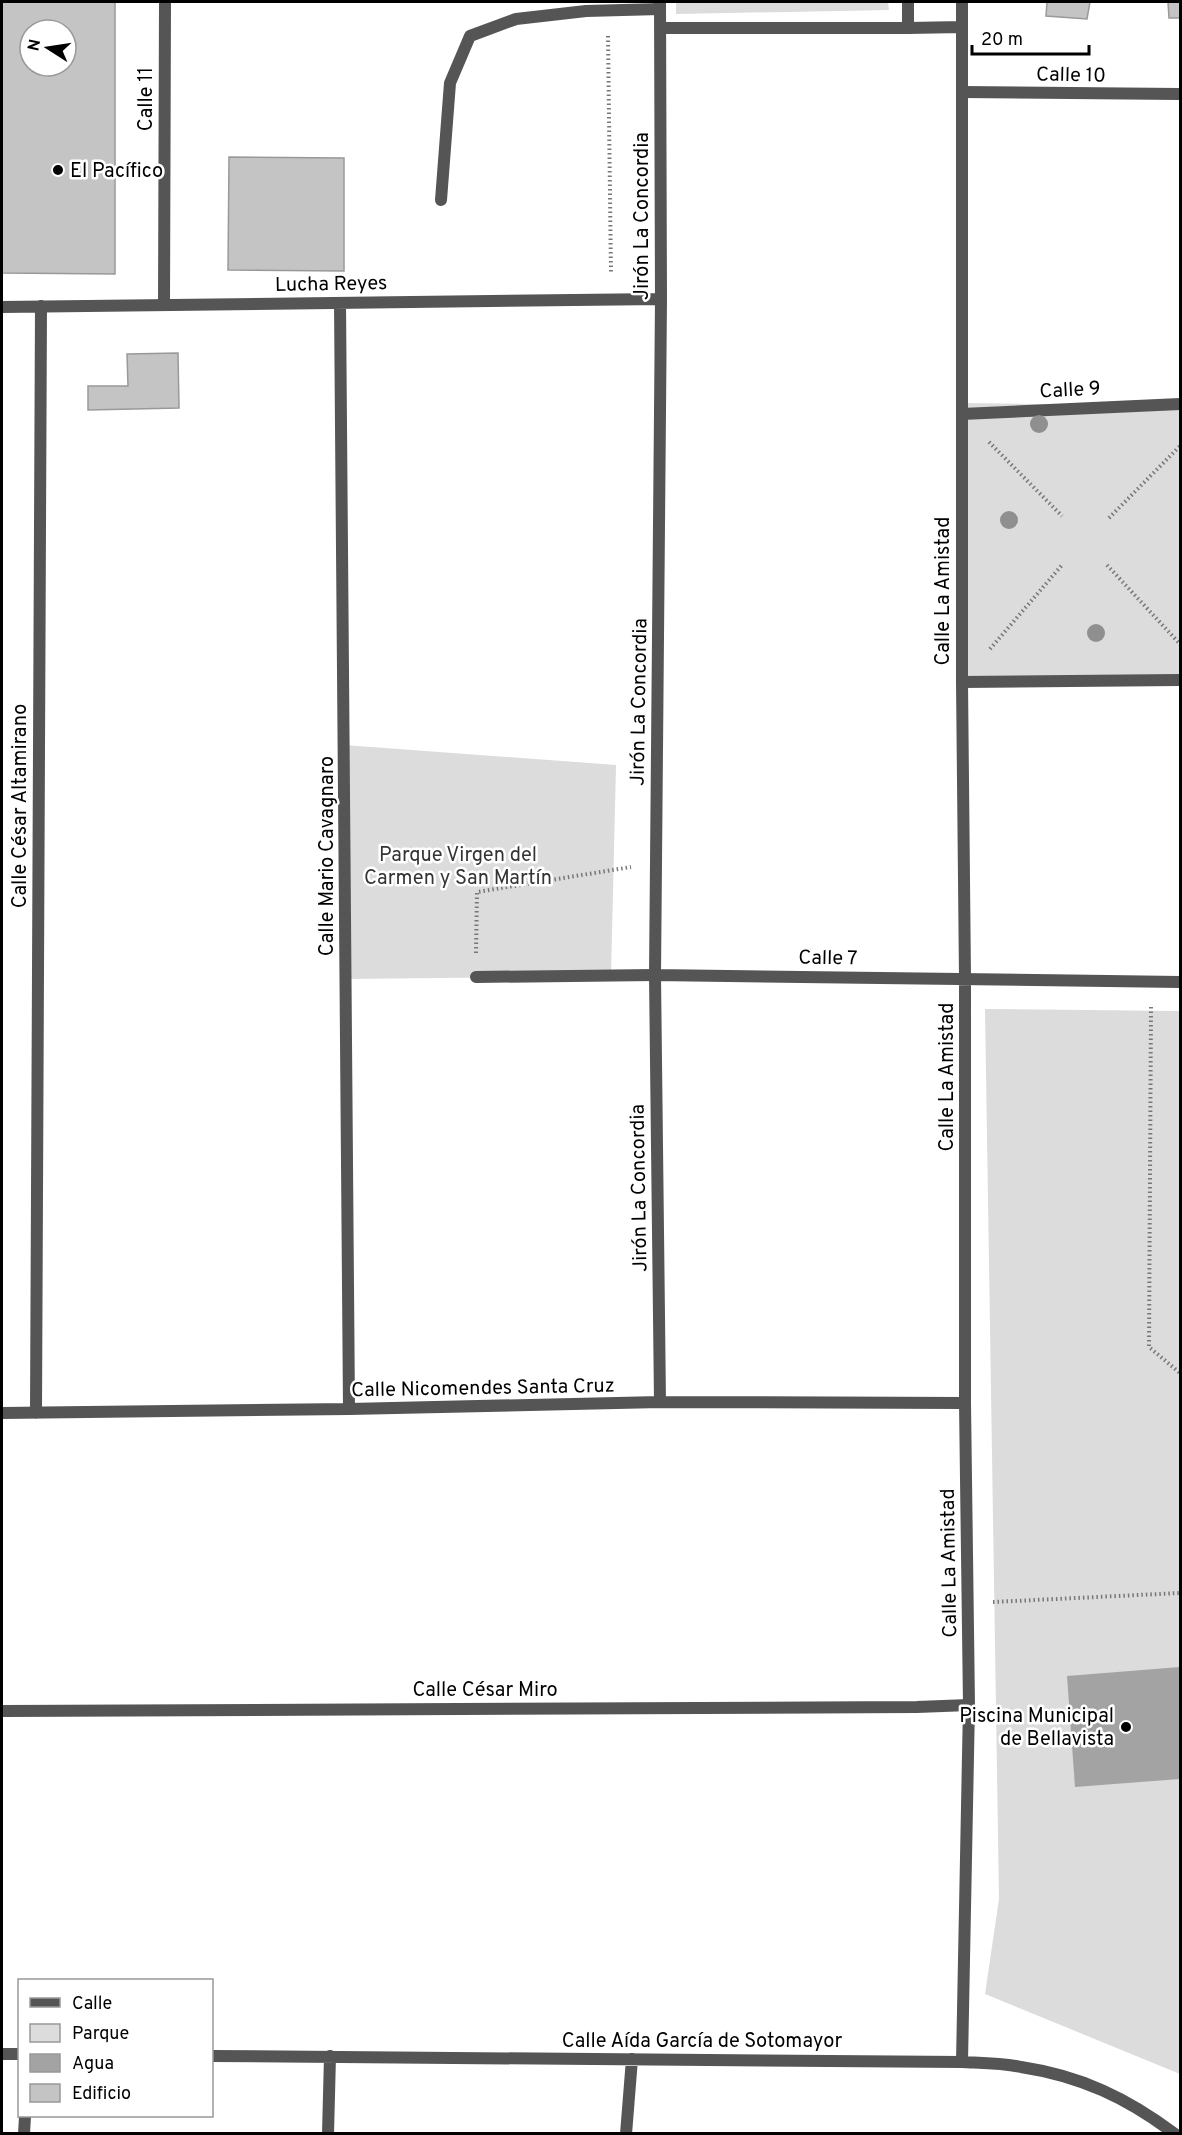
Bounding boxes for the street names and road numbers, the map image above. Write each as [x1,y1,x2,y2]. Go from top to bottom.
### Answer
street label: Calle 10 [1036,62,1106,90]
street label: Calle 11 [134,67,160,131]
street label: Jirón La Concordia [630,132,656,300]
street label: Lucha Reyes [275,271,388,299]
street label: Calle 9 [1039,376,1101,406]
street label: Calle La Amistad [931,516,957,666]
street label: Jirón La Concordia [626,618,654,786]
street label: Calle César Altamirano [8,704,34,908]
street label: Calle Mario Cavagnaro [315,756,341,956]
street label: Calle 7 [798,945,858,973]
street label: Calle La Amistad [935,1002,961,1152]
street label: Jirón La Concordia [626,1104,654,1272]
street label: Calle Nicomendes Santa Cruz [351,1374,615,1404]
street label: Calle La Amistad [936,1488,964,1638]
street label: Calle César Miro [412,1678,558,1704]
street label: Calle Aída García de Sotomayor [562,2029,842,2055]

